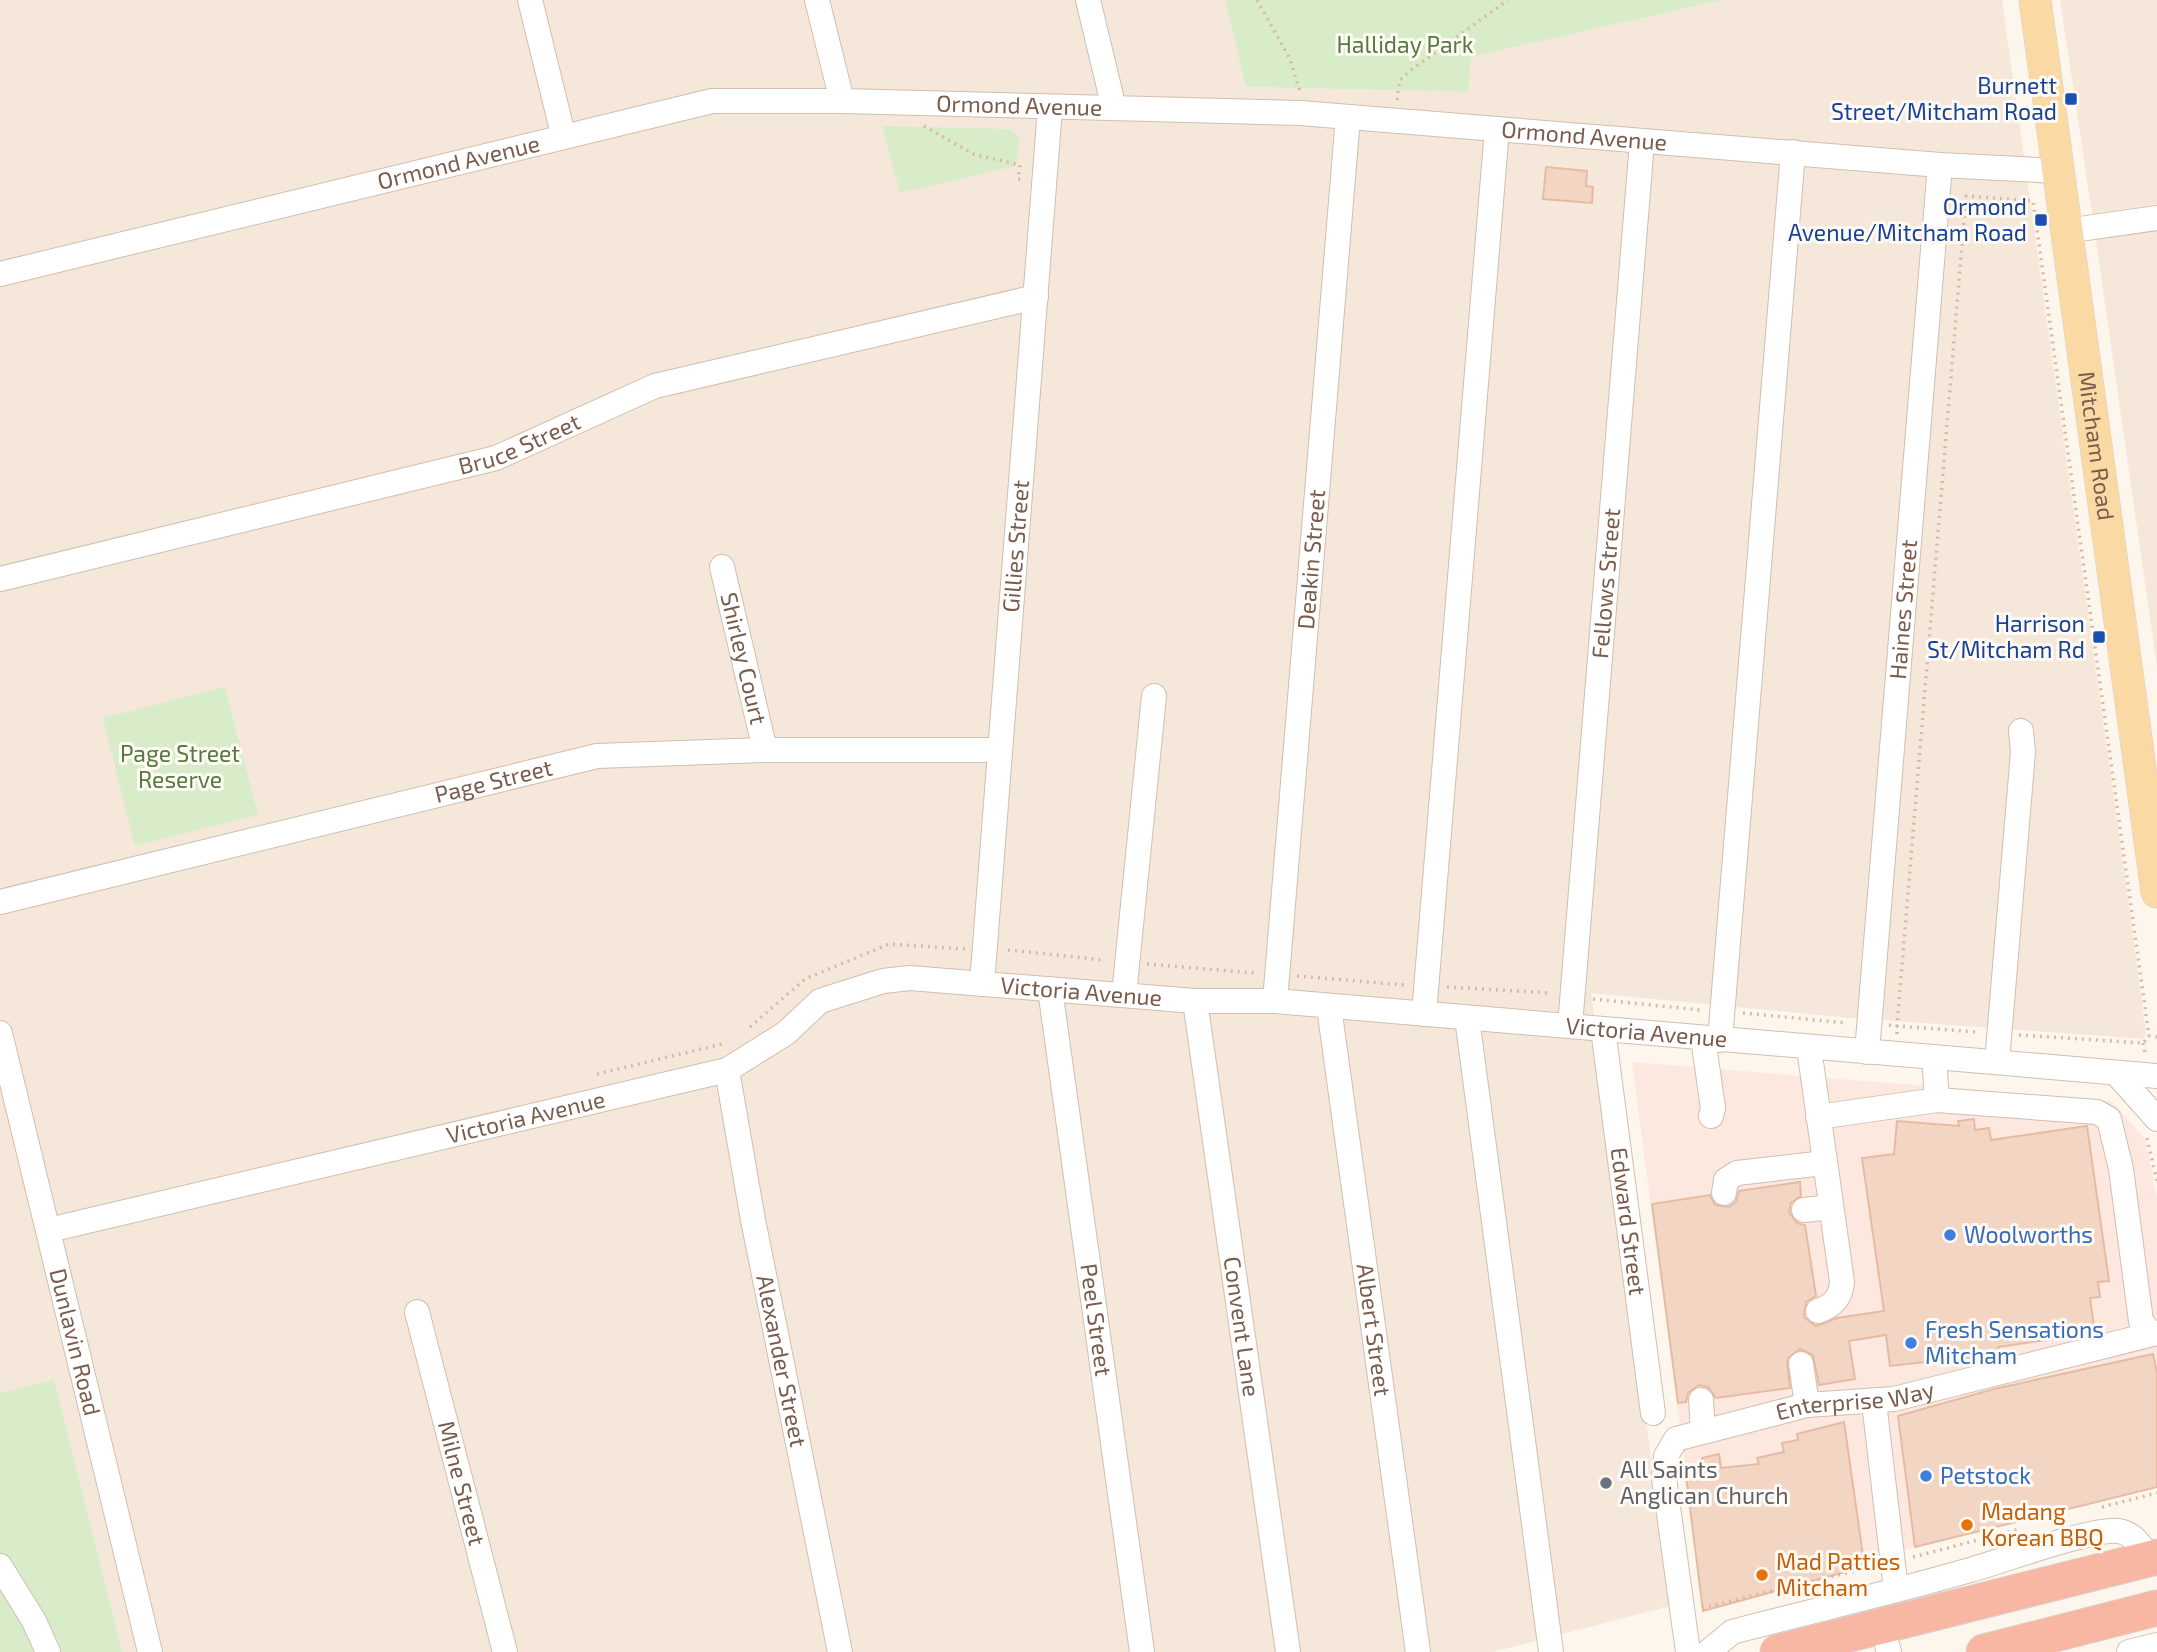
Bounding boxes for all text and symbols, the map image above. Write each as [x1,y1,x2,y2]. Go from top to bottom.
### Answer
park label: Halliday Park [1337,30,1474,58]
place label: Burnett Street/Mitcham Road [1831,71,2057,125]
street label: Ormond Avenue [936,88,1103,121]
marker: Burnett Street/Mitcham Road [2063,91,2079,107]
street label: Ormond Avenue [1500,114,1668,156]
street label: Ormond Avenue [374,128,542,195]
place label: Ormond Avenue/Mitcham Road [1788,192,2027,246]
marker: Ormond Avenue/Mitcham Road [2033,212,2049,228]
street label: Mitcham Road [2073,369,2121,522]
street label: Bruce Street [455,407,585,480]
street label: Gillies Street [996,479,1034,613]
street label: Deakin Street [1291,488,1330,630]
street label: Fellows Street [1585,507,1625,660]
street label: Haines Street [1883,538,1922,680]
street label: Shirley Court [715,590,774,727]
place label: Harrison St/Mitcham Rd [1927,609,2085,663]
marker: Harrison St/Mitcham Rd [2091,629,2107,645]
park label: Page Street Reserve [120,739,240,793]
street label: Page Street [431,752,555,808]
street label: Victoria Avenue [999,970,1163,1011]
street label: Victoria Avenue [1565,1011,1729,1052]
street label: Victoria Avenue [444,1084,608,1149]
street label: Edward Street [1606,1146,1653,1297]
place label: Woolworths [1964,1220,2093,1248]
marker: Woolworths [1942,1227,1958,1243]
street label: Convent Lane [1219,1255,1266,1399]
street label: Peel Street [1075,1262,1119,1378]
street label: Albert Street [1352,1262,1398,1398]
street label: Dunlavin Road [45,1265,107,1418]
street label: Alexander Street [751,1272,813,1450]
place label: Fresh Sensations Mitcham [1925,1315,2104,1369]
marker: Fresh Sensations Mitcham [1903,1335,1919,1351]
street label: Enterprise Way [1772,1374,1937,1426]
street label: Milne Street [433,1418,492,1549]
place label: All Saints Anglican Church [1620,1455,1789,1509]
place label: Petstock [1940,1461,2031,1489]
marker: Petstock [1918,1468,1934,1484]
marker: All Saints Anglican Church [1598,1475,1614,1491]
place label: Madang Korean BBQ [1981,1497,2104,1551]
marker: Madang Korean BBQ [1959,1517,1975,1533]
place label: Mad Patties Mitcham [1776,1547,1900,1601]
marker: Mad Patties Mitcham [1754,1567,1770,1583]

